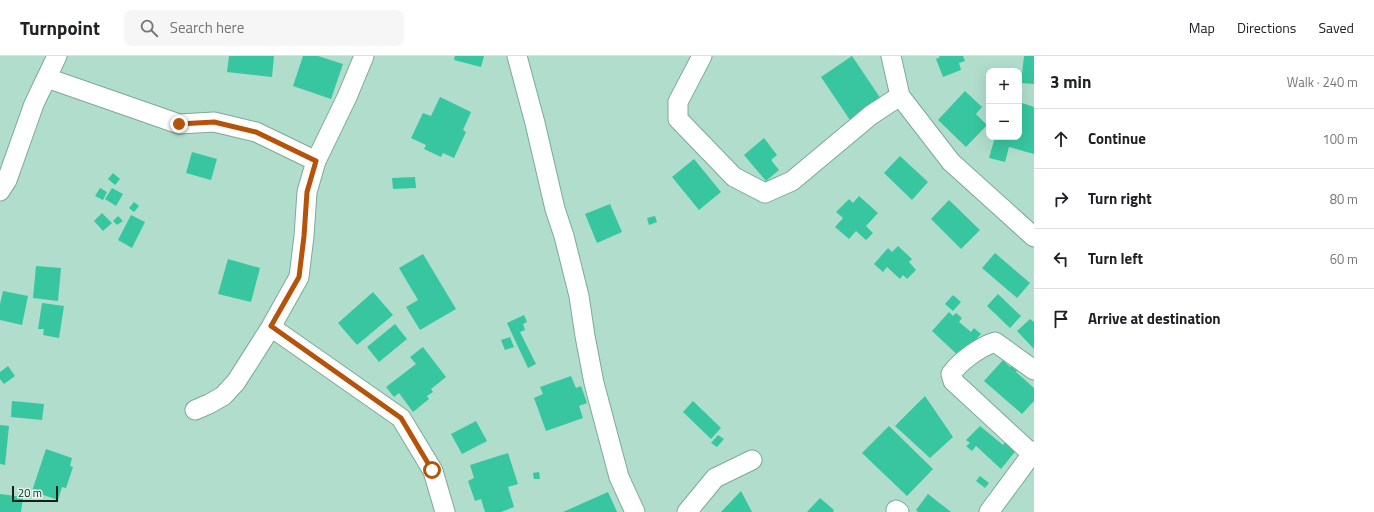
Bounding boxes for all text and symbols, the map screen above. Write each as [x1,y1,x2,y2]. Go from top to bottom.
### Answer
search box [124,10,404,46]
text: Turnpoint [20,13,100,42]
text: Search here [170,16,244,39]
icon: search [138,17,160,39]
text: Map [1189,17,1215,38]
text: Directions [1237,17,1296,38]
text: Saved [1318,17,1354,38]
map controls [986,68,1022,140]
button: + [986,68,1022,104]
text: 3 min [1050,69,1091,95]
text: Walk · 240 m [1287,72,1358,92]
button: − [986,104,1022,140]
route end [170,115,188,133]
text: Continue [1088,127,1146,150]
icon: ahead [1050,128,1072,150]
text: 100 m [1322,129,1358,149]
text: Turn right [1088,187,1152,210]
icon: right [1050,188,1072,210]
text: 80 m [1330,189,1358,209]
text: Turn left [1088,247,1143,270]
icon: left [1050,248,1072,270]
text: 60 m [1330,249,1358,269]
text: Arrive at destination [1088,307,1221,330]
icon: arrive [1050,308,1072,330]
route start [423,461,441,479]
scale bar [12,484,58,503]
text: 20 m [18,485,42,501]

